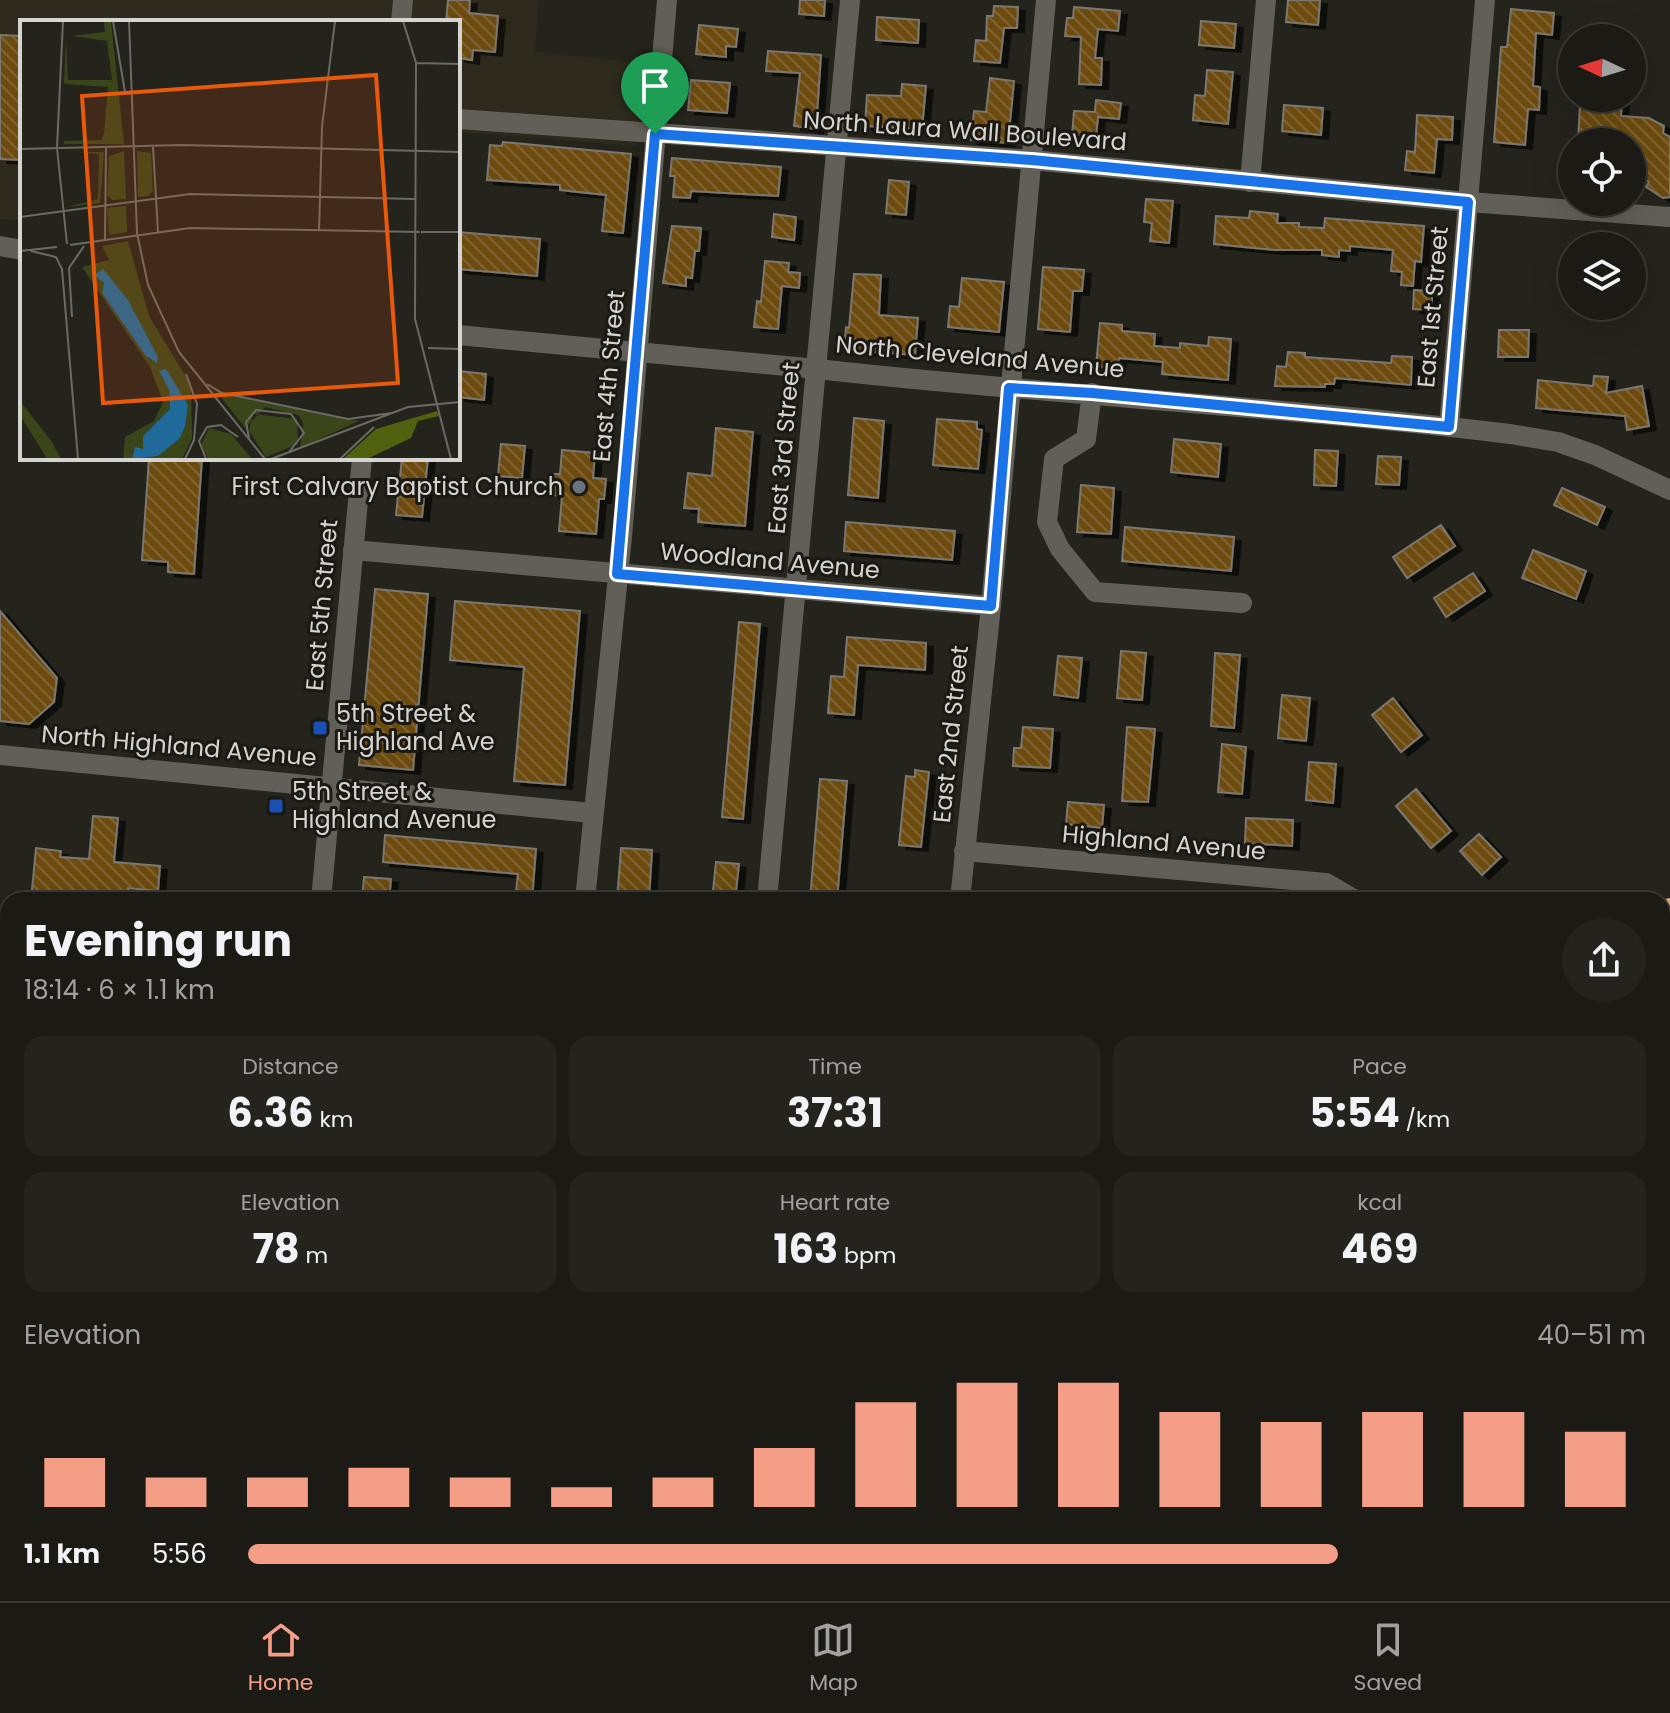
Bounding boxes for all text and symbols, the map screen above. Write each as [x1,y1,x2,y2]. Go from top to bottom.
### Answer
inset map [20,20,460,460]
north arrow [1558,24,1646,112]
map controls [1558,24,1646,320]
pin [621,52,689,134]
icon: arrive [633,64,677,108]
street label: North Laura Wall Boulevard [802,103,1128,158]
button: locate [1558,128,1646,216]
street label: East 1st Street [1409,225,1456,389]
button: layers [1558,232,1646,320]
street label: East 4th Street [585,289,632,463]
street label: North Cleveland Avenue [834,327,1126,386]
street label: East 3rd Street [760,361,807,535]
place label: First Calvary Baptist Church [232,470,563,503]
marker: First Calvary Baptist Church [570,478,588,496]
street label: East 5th Street [298,518,345,692]
street label: Woodland Avenue [659,534,881,587]
street label: East 2nd Street [925,644,976,824]
place label: 5th Street & Highland Ave [336,697,495,758]
street label: North Highland Avenue [40,717,318,774]
marker: 5th Street & Highland Ave [311,719,329,737]
place label: 5th Street & Highland Avenue [292,775,496,836]
marker: 5th Street & Highland Avenue [267,797,285,815]
street label: Highland Avenue [1061,817,1267,868]
text: Evening run [24,910,292,971]
button: share [1562,918,1646,1002]
text: 18:14 · 6 × 1.1 km [24,972,215,1008]
text: Distance [242,1051,339,1082]
text: Time [808,1051,862,1082]
text: Pace [1352,1051,1407,1082]
text: 6.36 [227,1085,314,1141]
text: 37:31 [787,1085,883,1141]
text: 5:54 [1309,1085,1400,1141]
text: km [314,1104,353,1135]
text: /km [1400,1104,1450,1135]
text: Elevation [241,1187,340,1218]
text: Heart rate [780,1187,890,1218]
text: kcal [1357,1187,1402,1218]
text: 78 [252,1221,300,1277]
text: 163 [773,1221,838,1277]
text: 469 [1341,1221,1418,1277]
text: m [300,1240,328,1271]
text: bpm [838,1240,897,1271]
text: Elevation [24,1317,141,1353]
text: 40–51 m [1537,1317,1646,1353]
text: 1.1 km [24,1536,100,1572]
text: 5:56 [152,1536,207,1572]
tab: Home [248,1618,313,1699]
tab: Map [809,1618,858,1699]
tab: Saved [1354,1618,1422,1699]

